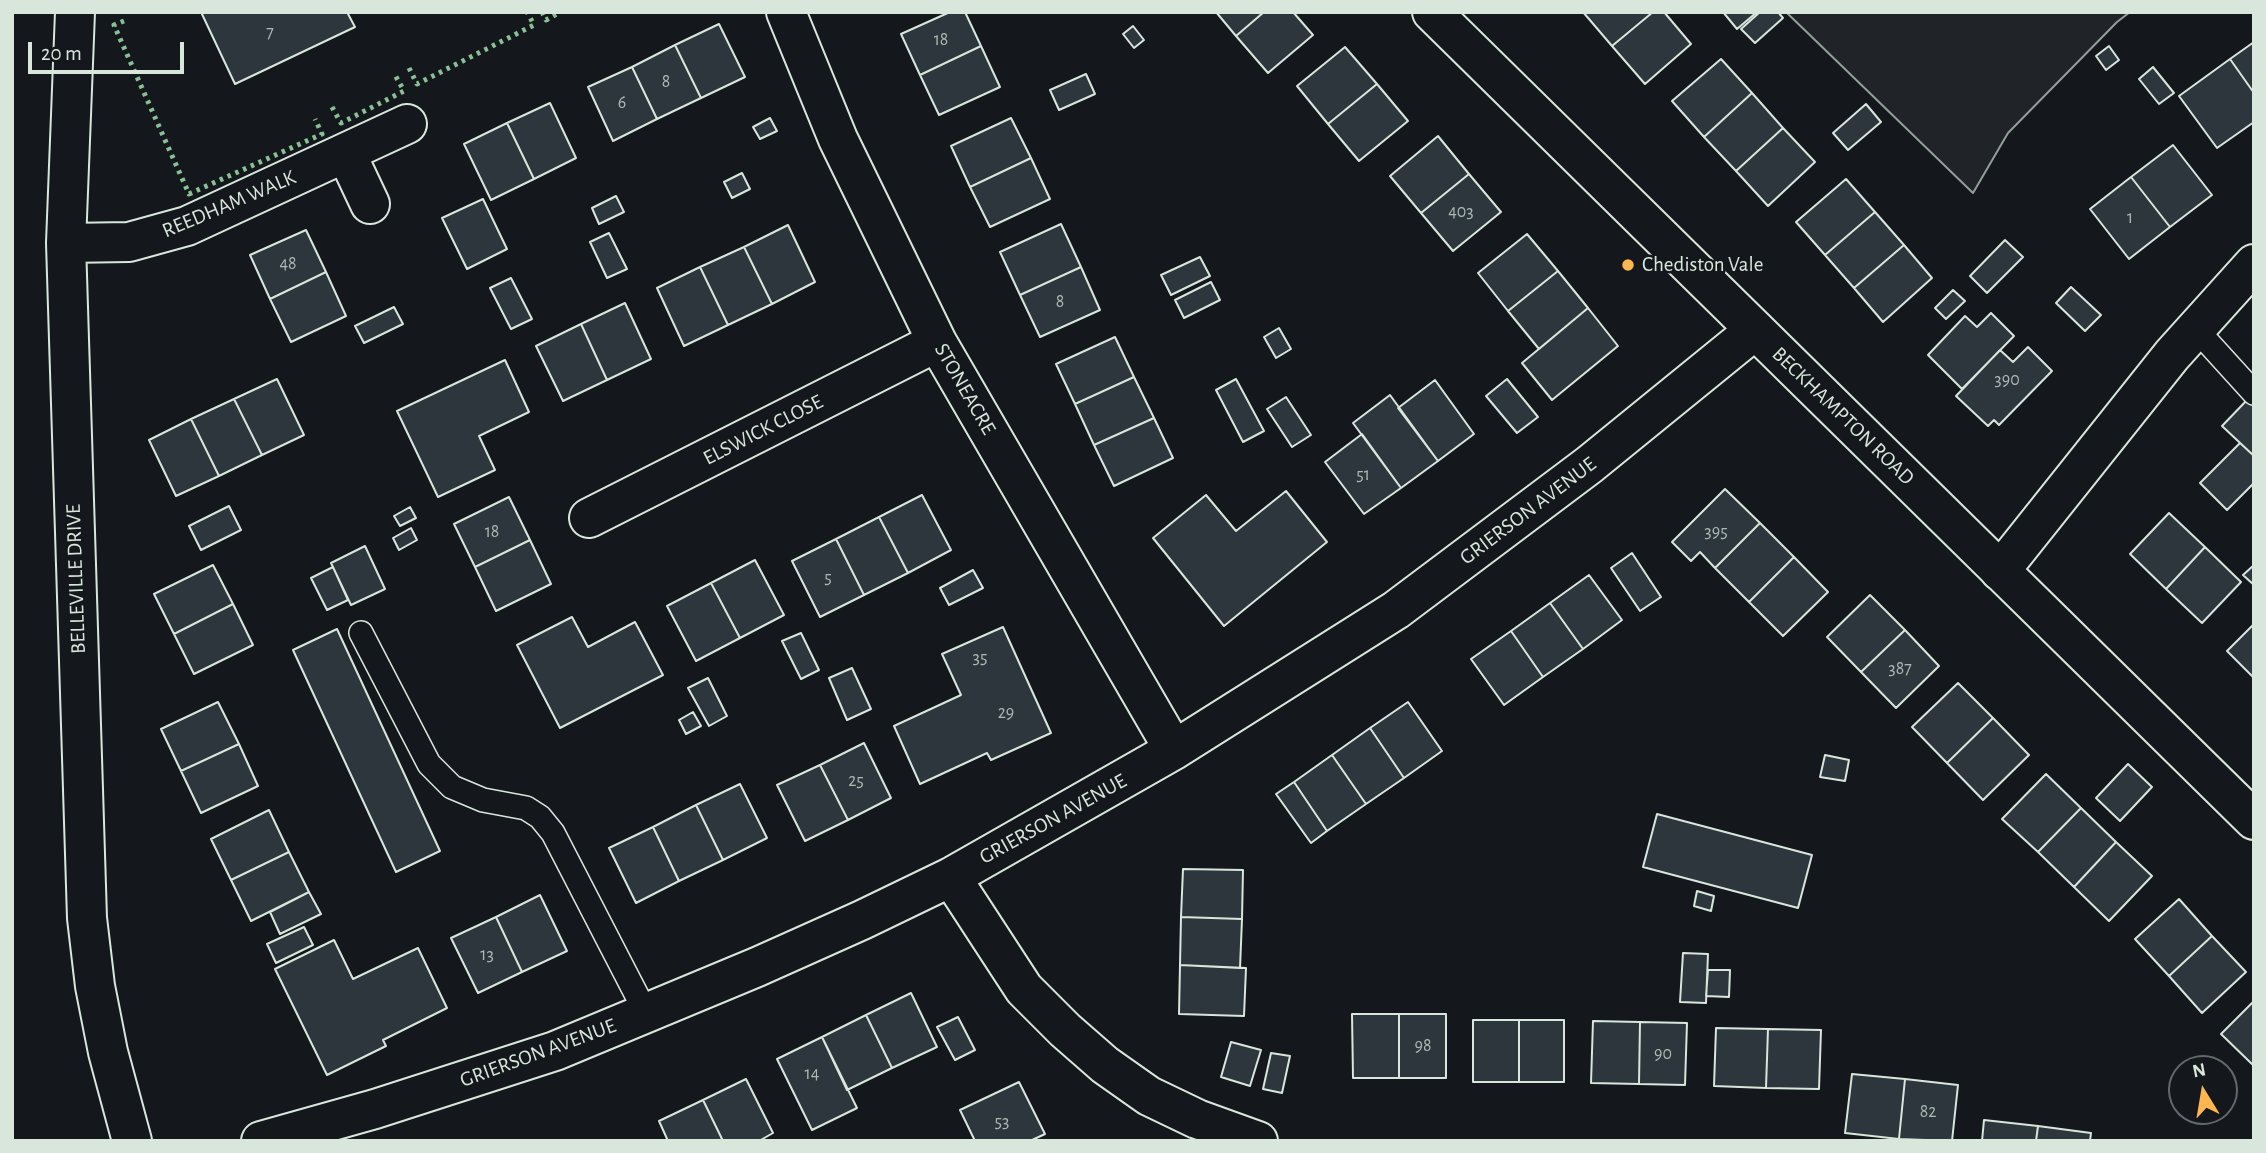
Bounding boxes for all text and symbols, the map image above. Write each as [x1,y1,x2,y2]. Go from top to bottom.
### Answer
house number: 7 [266,22,274,44]
scale bar [32,28,187,72]
house number: 18 [934,29,948,51]
text: 20 m [41,43,82,64]
house number: 8 [662,71,670,93]
house number: 6 [618,92,626,114]
street label: REEDHAM WALK [158,165,300,243]
house number: 403 [1448,201,1474,223]
house number: 1 [2127,207,2133,229]
place label: Chediston Vale [1642,252,1763,278]
house number: 48 [279,253,297,275]
marker: Chediston Vale [1620,257,1636,273]
house number: 8 [1056,291,1064,313]
street label: STONEACRE [929,339,1001,439]
street label: BECKHAMPTON ROAD [1767,342,1919,490]
house number: 390 [1994,369,2020,391]
street label: ELSWICK CLOSE [699,389,827,471]
street label: GRIERSON AVENUE [1455,452,1601,570]
house number: 51 [1356,464,1370,486]
street label: BELLEVILLE DRIVE [61,504,91,654]
house number: 18 [485,521,499,543]
house number: 395 [1704,521,1728,543]
house number: 5 [824,567,832,589]
house number: 35 [973,647,987,669]
house number: 387 [1888,658,1912,680]
house number: 29 [998,702,1014,724]
street label: GRIERSON AVENUE [975,768,1131,870]
house number: 25 [848,770,864,792]
house number: 13 [480,944,494,966]
street label: GRIERSON AVENUE [457,1013,619,1093]
house number: 98 [1415,1035,1431,1057]
house number: 90 [1654,1043,1672,1065]
north arrow [2168,1055,2238,1125]
text: N [2191,1060,2208,1081]
house number: 14 [805,1063,819,1085]
house number: 82 [1920,1101,1936,1123]
house number: 53 [995,1111,1009,1133]

